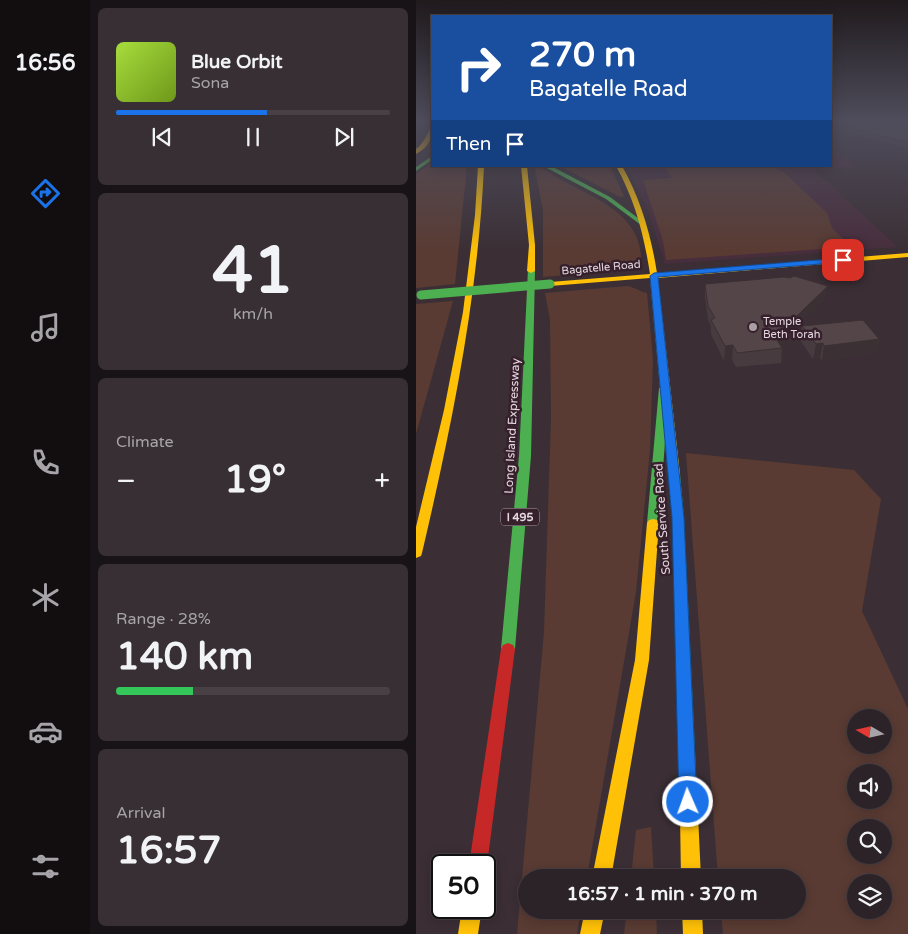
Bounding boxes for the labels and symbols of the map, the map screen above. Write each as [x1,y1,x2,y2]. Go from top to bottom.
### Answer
pin [822,239,864,281]
street label: Bagatelle Road [561,258,641,277]
place label: Temple Beth Torah [763,315,820,341]
marker: Temple Beth Torah [747,321,759,333]
street label: Long Island Expressway [501,357,523,494]
street label: South Service Road [651,463,673,575]
road number: I 495 [501,508,539,526]
north arrow [847,709,892,754]
position arrow [661,775,713,827]
speed limit sign: 50 [431,854,496,919]

